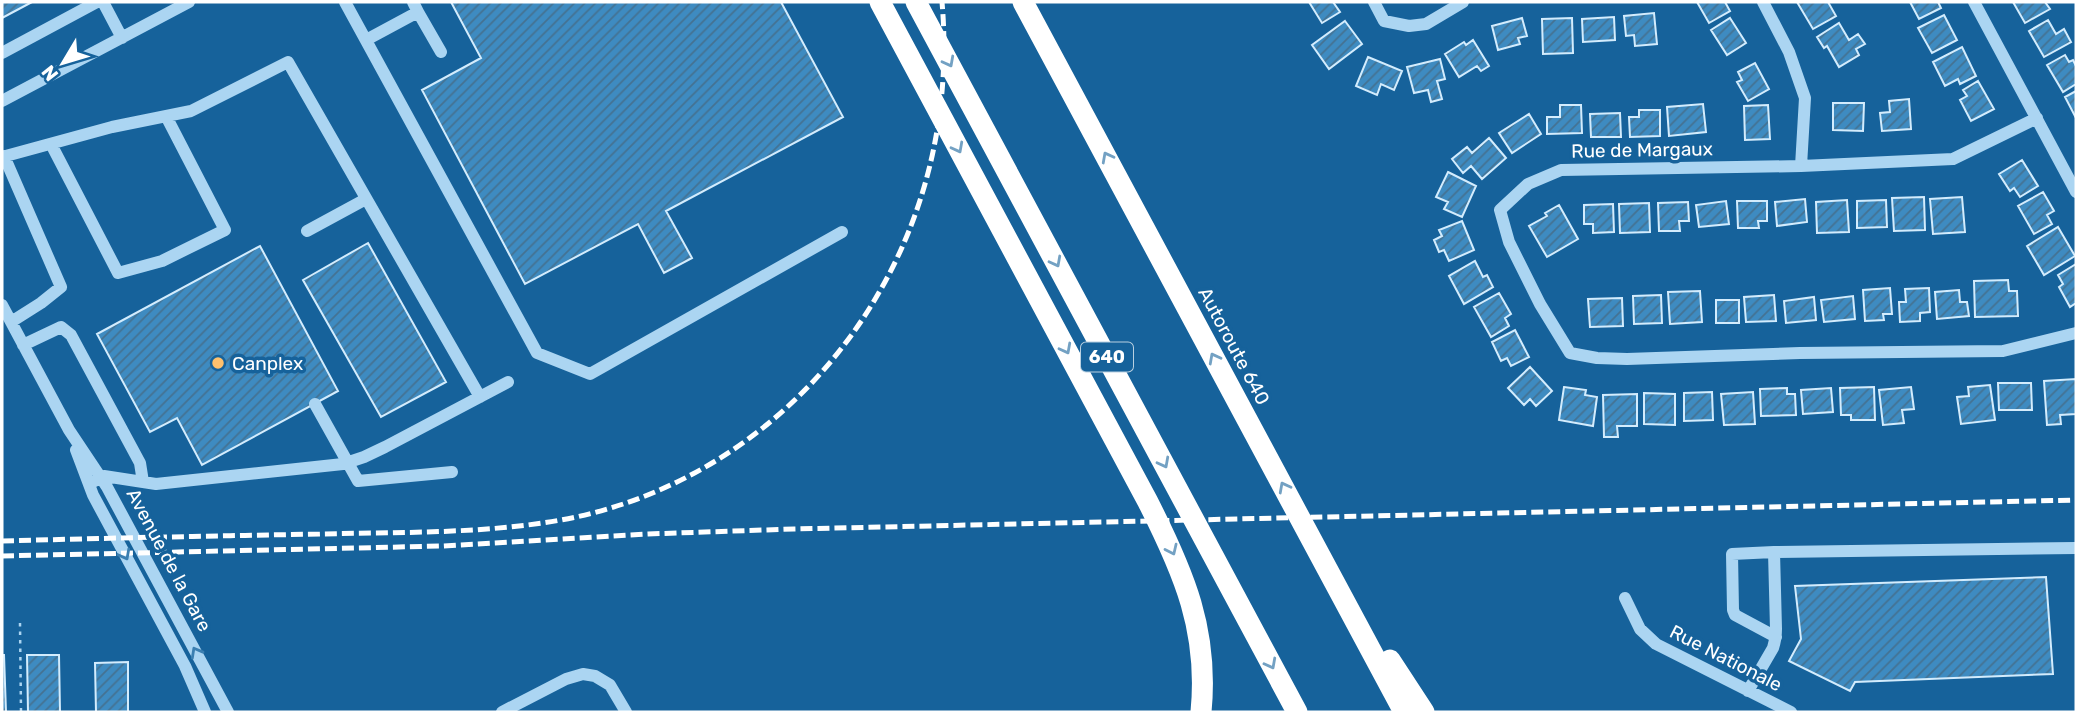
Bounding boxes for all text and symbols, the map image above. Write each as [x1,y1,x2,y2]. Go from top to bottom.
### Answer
north arrow [28,28,98,98]
one-way arrow [940,55,954,67]
text: N [37,61,63,86]
street label: Rue de Margaux [1571,137,1713,163]
one-way arrow [950,141,963,154]
one-way arrow [1102,152,1115,165]
one-way arrow [1048,255,1061,268]
street label: Autoroute 640 [1193,283,1275,409]
one-way arrow [1057,342,1071,354]
road number: 640 [1081,342,1133,372]
place label: Canplex [232,352,303,375]
one-way arrow [1209,353,1223,365]
marker: Canplex [210,355,226,371]
one-way arrow [1156,456,1169,468]
one-way arrow [1278,482,1292,494]
street label: Avenue de la Gare [122,485,216,635]
one-way arrow [1163,543,1177,555]
one-way arrow [117,548,131,560]
street label: Rue Nationale [1666,620,1786,696]
one-way arrow [191,647,204,659]
one-way arrow [1263,656,1276,669]

